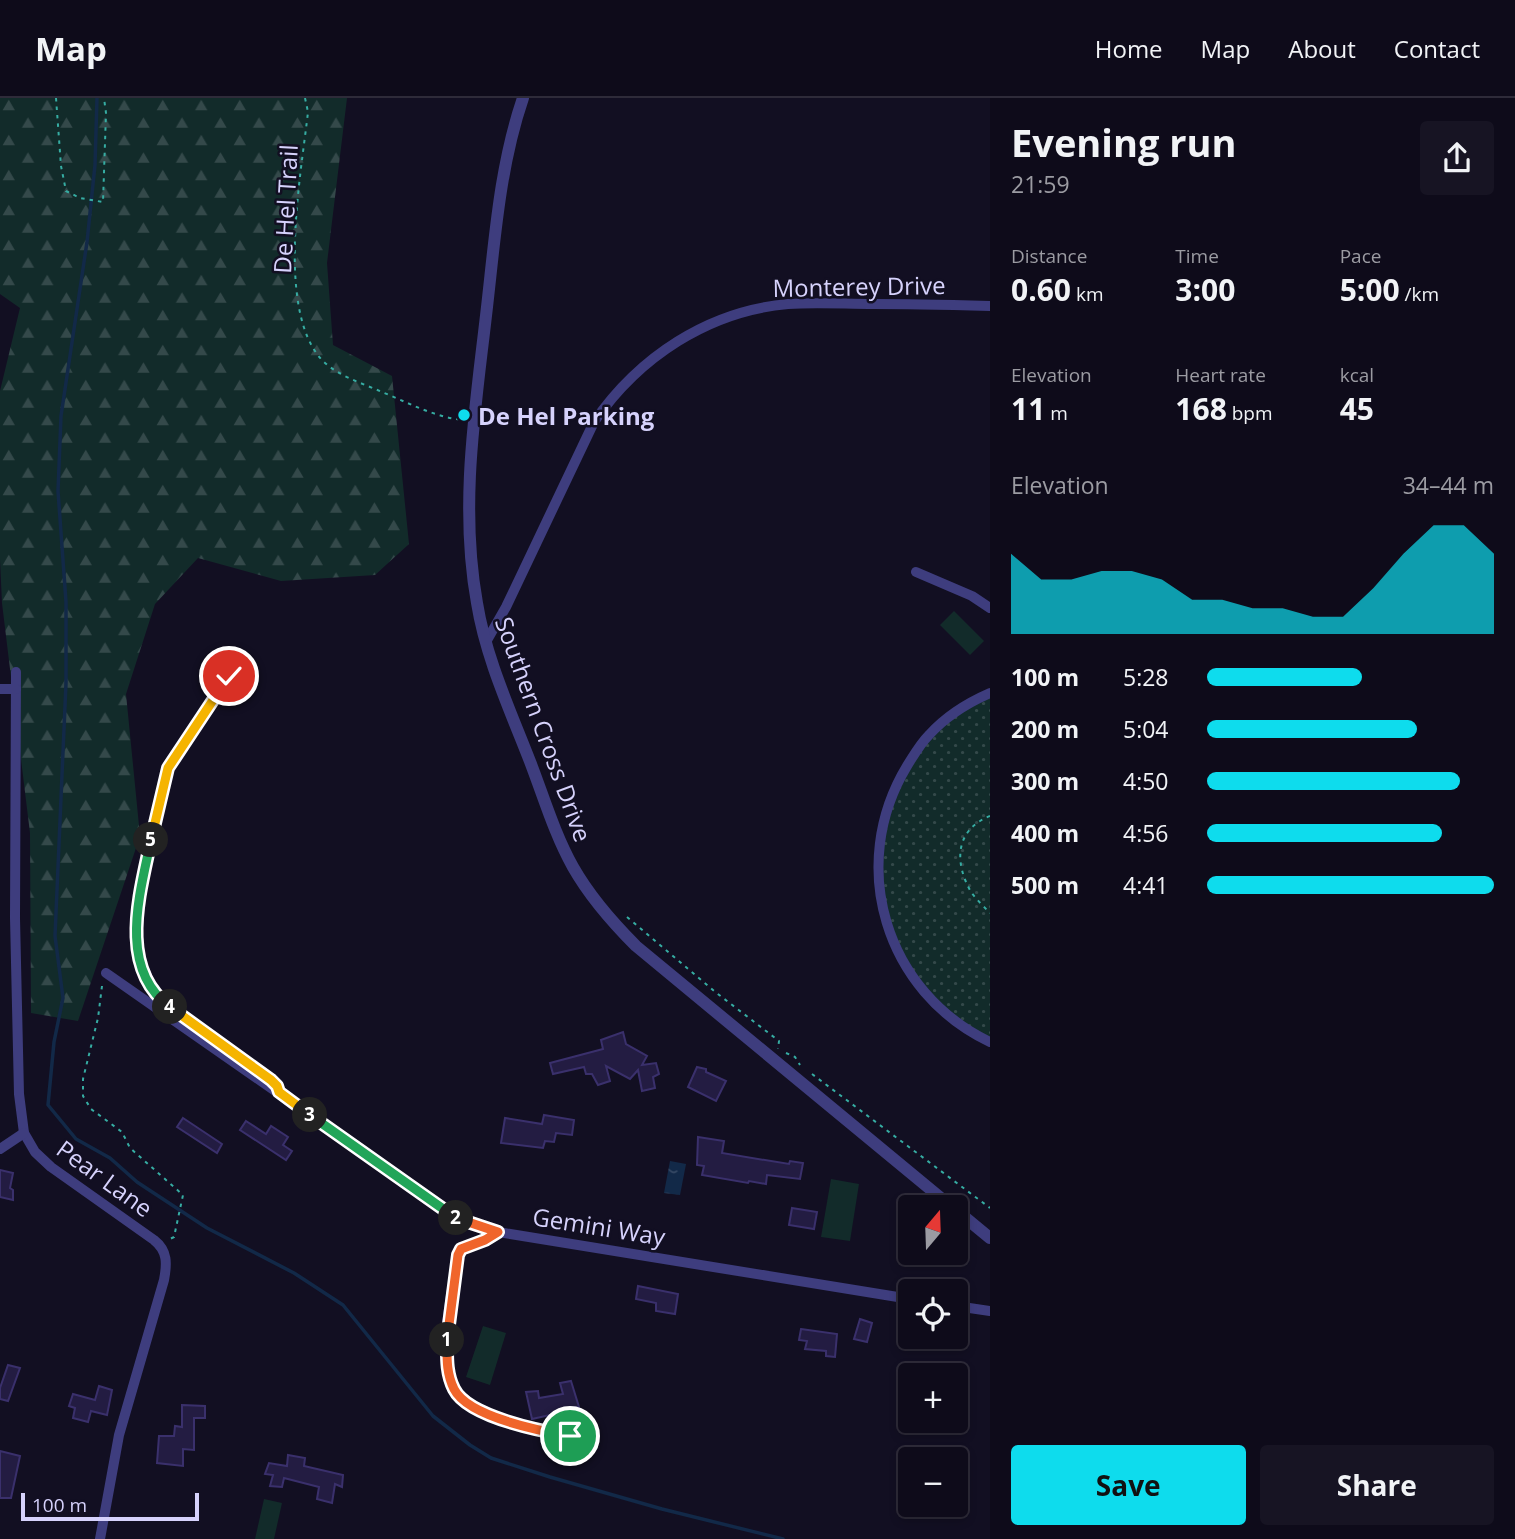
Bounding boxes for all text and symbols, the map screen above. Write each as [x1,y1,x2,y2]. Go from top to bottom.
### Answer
text: Map [35,26,107,71]
text: Home [1095,32,1163,65]
text: Map [1201,32,1250,65]
text: About [1288,32,1356,65]
text: Contact [1394,32,1480,65]
text: Evening run [1011,116,1236,168]
button: share [1420,121,1494,195]
street label: De Hel Trail [265,144,305,274]
text: 21:59 [1011,168,1070,200]
text: Distance [1011,243,1087,269]
text: Time [1175,243,1219,269]
text: Pace [1340,243,1381,269]
street label: Monterey Drive [772,268,946,304]
text: 0.60 [1011,269,1071,310]
text: 3:00 [1175,269,1235,310]
text: 5:00 [1340,269,1400,310]
text: km [1071,281,1104,307]
text: /km [1400,281,1439,307]
text: Elevation [1011,362,1092,388]
text: Heart rate [1175,362,1266,388]
text: kcal [1340,362,1374,388]
text: 11 [1011,388,1045,429]
text: 168 [1175,388,1227,429]
text: 45 [1340,388,1374,429]
place label: De Hel Parking [478,399,655,432]
text: m [1045,400,1068,426]
text: bpm [1227,400,1273,426]
marker: De Hel Parking [456,407,472,423]
text: Elevation [1011,469,1109,501]
text: 34–44 m [1403,469,1494,501]
street label: Southern Cross Drive [488,612,600,846]
pin [199,646,259,706]
icon: check [210,657,248,695]
text: 100 m [1011,661,1079,693]
text: 5:28 [1123,661,1169,693]
text: 200 m [1011,713,1079,745]
text: 5:04 [1123,713,1169,745]
text: 300 m [1011,765,1079,797]
text: 4:50 [1123,765,1169,797]
text: 400 m [1011,817,1079,849]
text: 4:56 [1123,817,1169,849]
pin: 5 [134,822,168,858]
text: 5 [145,826,156,852]
text: 500 m [1011,869,1079,901]
text: 4:41 [1123,869,1169,901]
pin: 4 [152,990,188,1024]
text: 4 [164,993,175,1019]
pin: 3 [292,1098,328,1132]
text: 3 [304,1101,315,1127]
street label: Pear Lane [50,1132,160,1224]
north arrow [898,1195,968,1265]
map controls [898,1195,968,1517]
street label: Gemini Way [530,1199,669,1253]
pin: 2 [438,1200,474,1236]
text: 2 [450,1204,461,1230]
button: locate [898,1279,968,1349]
pin: 1 [430,1322,464,1358]
text: 1 [441,1326,452,1352]
button: + [898,1363,968,1433]
pin [540,1406,600,1466]
icon: arrive [551,1417,589,1455]
button: Save [1011,1445,1246,1525]
button: Share [1260,1445,1494,1525]
button: − [898,1447,968,1517]
scale bar [21,1490,200,1522]
text: 100 m [32,1492,87,1518]

